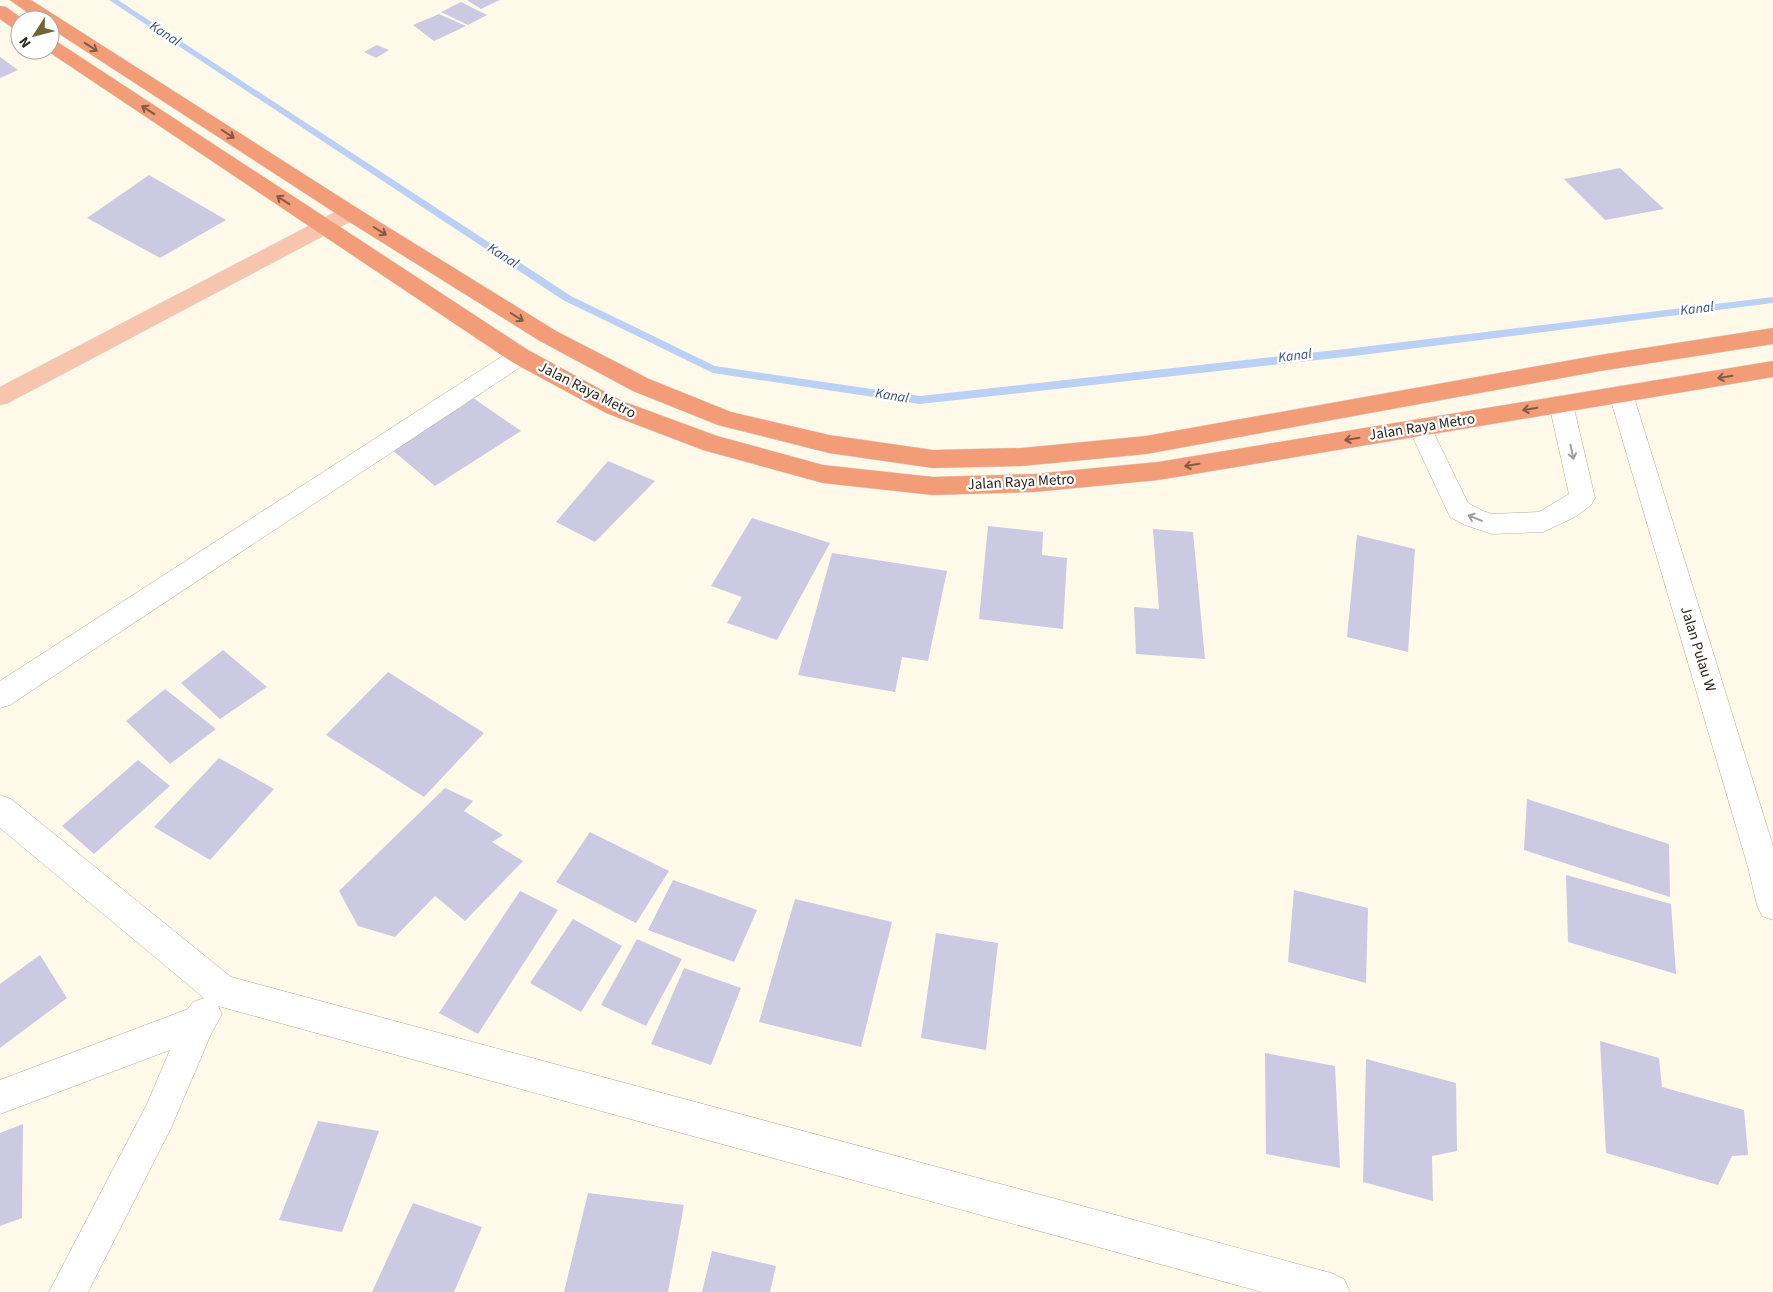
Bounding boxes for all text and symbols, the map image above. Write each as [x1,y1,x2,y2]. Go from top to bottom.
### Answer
north arrow [10,10,60,60]
water label: Kanal [146,16,185,52]
text: N [14,32,36,52]
one-way arrow [83,42,97,52]
one-way arrow [141,105,155,115]
one-way arrow [220,130,234,140]
one-way arrow [276,195,290,205]
one-way arrow [372,226,386,236]
water label: Kanal [484,238,523,274]
water label: Kanal [1679,297,1715,321]
one-way arrow [510,313,524,323]
water label: Kanal [1277,344,1313,368]
street label: Jalan Raya Metro [535,356,639,424]
one-way arrow [1717,372,1733,382]
water label: Kanal [874,384,911,409]
one-way arrow [1522,405,1538,415]
street label: Jalan Raya Metro [1367,408,1477,446]
one-way arrow [1345,434,1361,444]
one-way arrow [1568,443,1577,459]
one-way arrow [1185,461,1201,471]
street label: Jalan Raya Metro [967,469,1075,495]
one-way arrow [1468,512,1483,522]
street label: Jalan Pulau W [1675,604,1721,694]

